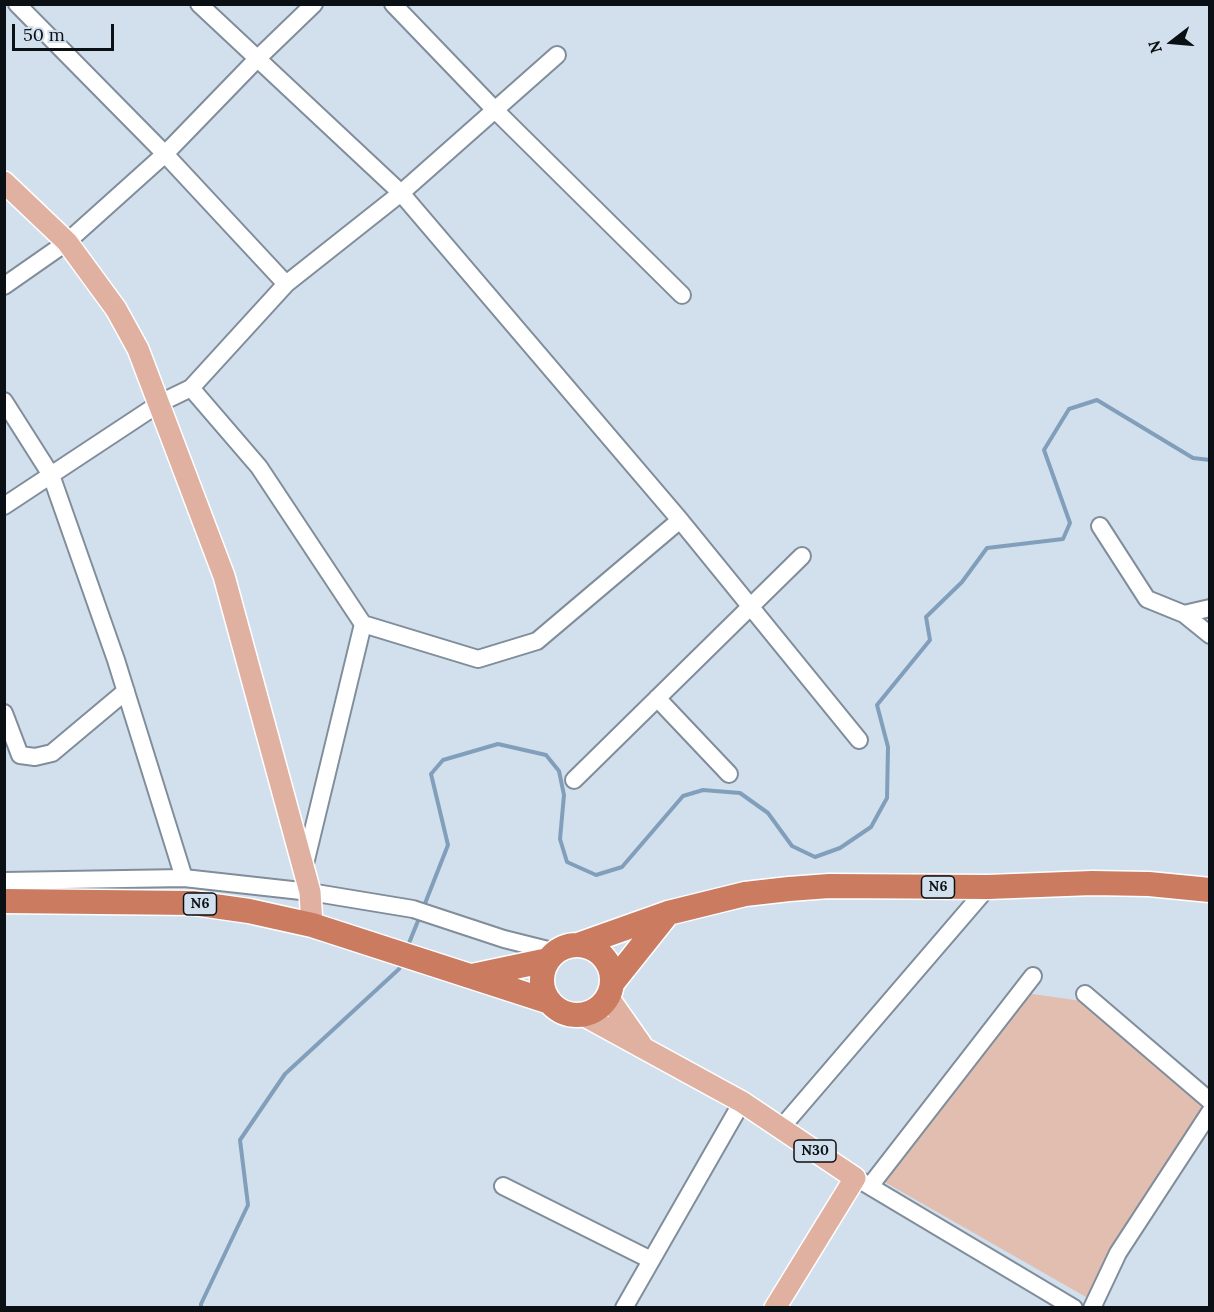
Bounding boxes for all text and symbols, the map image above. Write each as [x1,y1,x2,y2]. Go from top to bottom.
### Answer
scale bar [15,12,117,50]
north arrow [1142,12,1202,72]
text: 50 m [23,23,65,46]
text: N [1143,38,1166,56]
road number: N6 [922,876,954,898]
road number: N6 [184,893,216,915]
road number: N30 [794,1140,836,1162]

